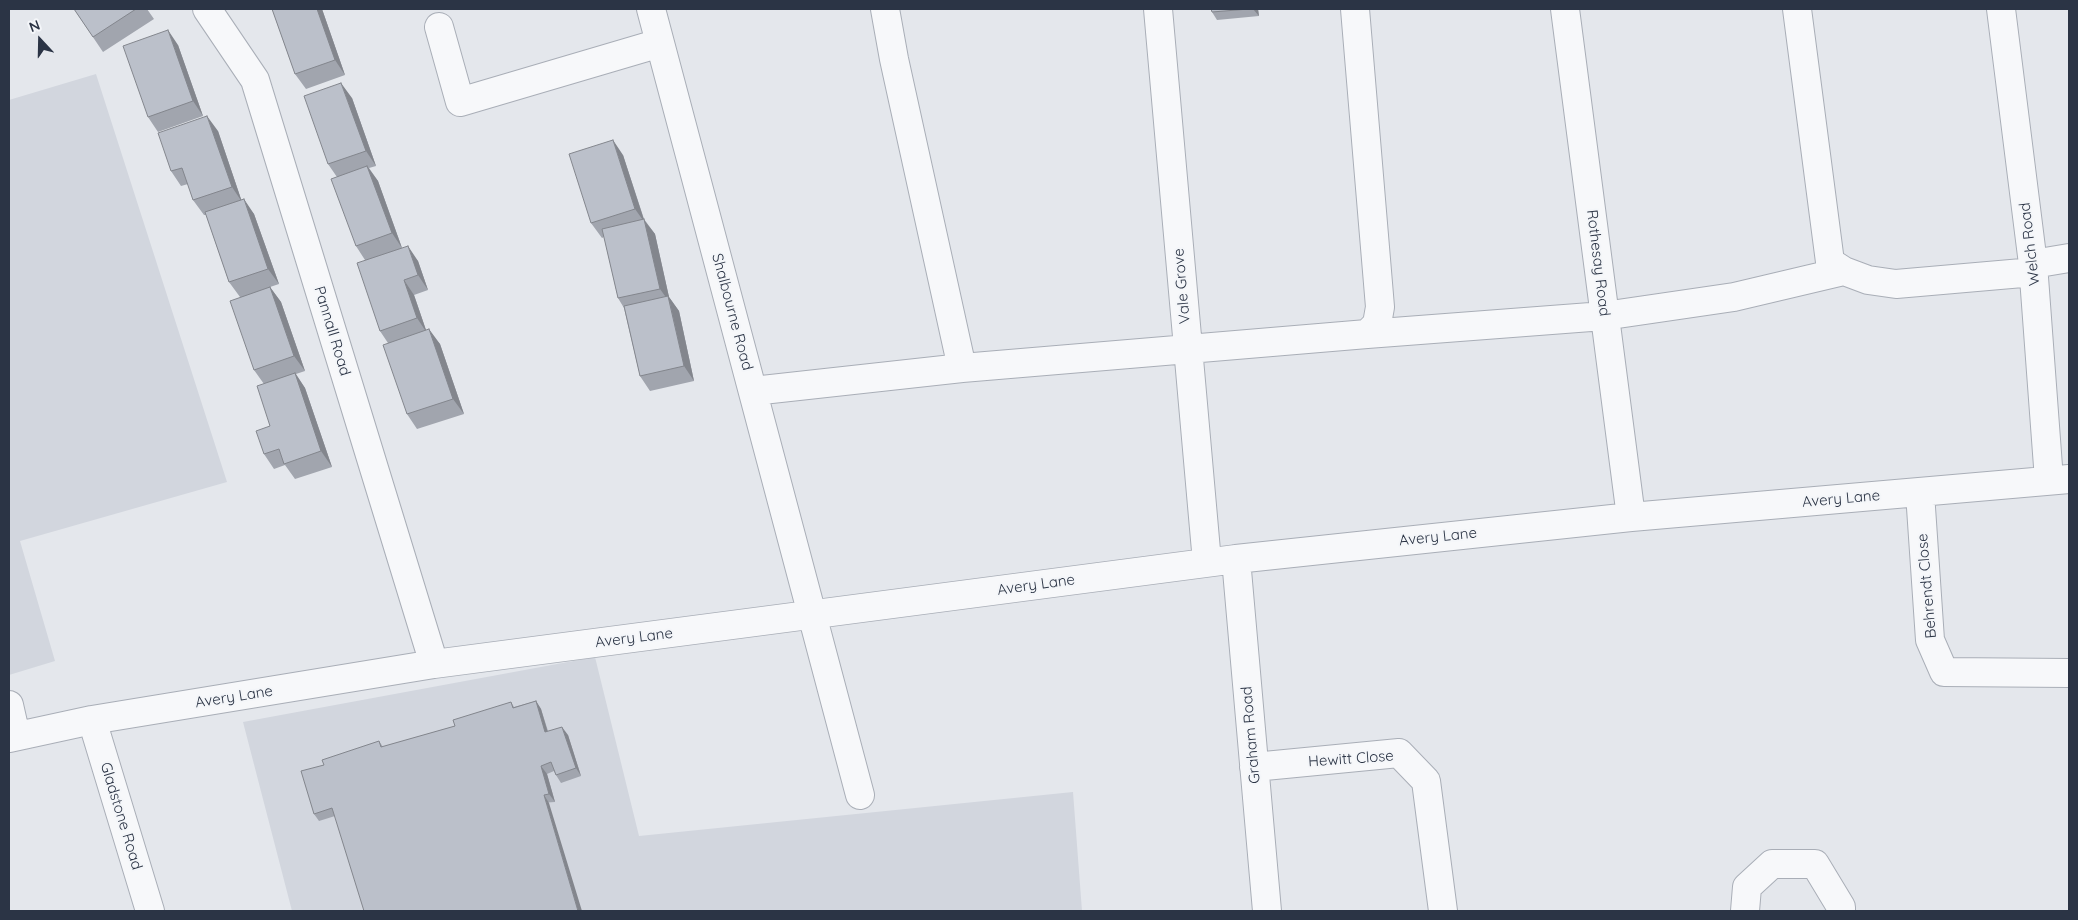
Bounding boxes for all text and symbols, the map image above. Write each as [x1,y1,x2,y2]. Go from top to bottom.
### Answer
north arrow [15,15,65,65]
text: N [27,16,43,36]
street label: Welch Road [2016,201,2044,287]
street label: Rothesay Road [1583,209,1613,317]
street label: Vale Grove [1170,247,1194,325]
street label: Shalbourne Road [708,252,756,372]
street label: Pannall Road [310,284,354,378]
street label: Avery Lane [1801,487,1881,511]
street label: Avery Lane [1398,524,1478,550]
street label: Behrendt Close [1913,533,1941,639]
street label: Avery Lane [996,571,1076,599]
street label: Avery Lane [594,624,674,652]
street label: Avery Lane [194,682,274,712]
street label: Graham Road [1238,686,1264,784]
street label: Hewitt Close [1308,747,1394,771]
street label: Gladstone Road [96,760,146,872]

